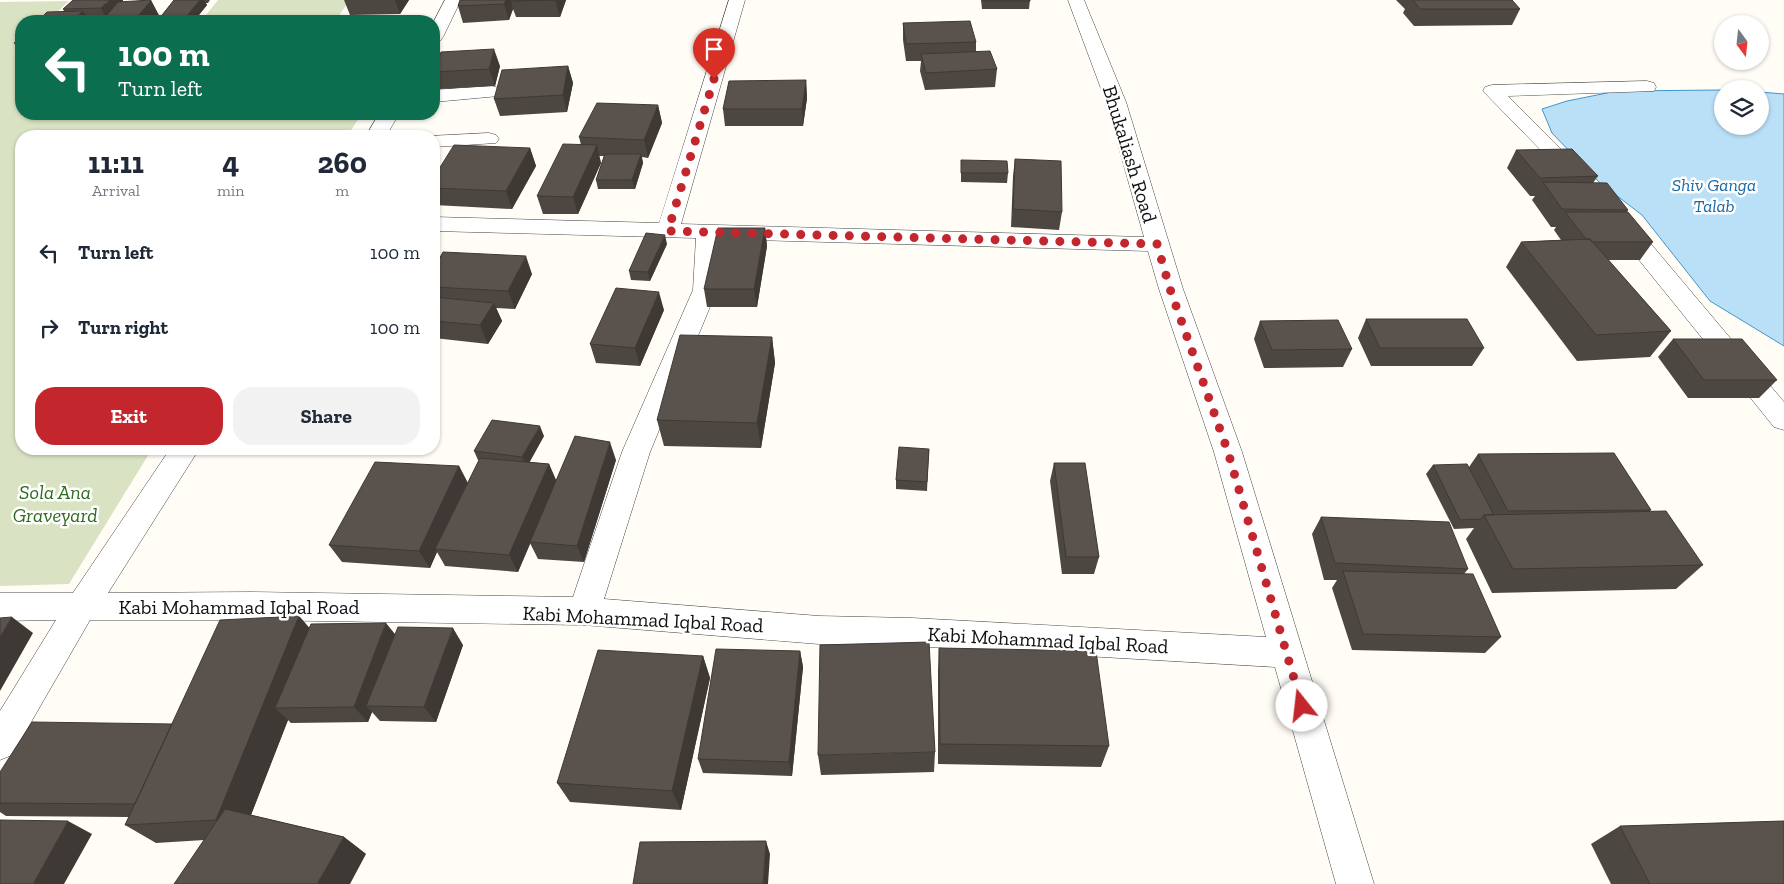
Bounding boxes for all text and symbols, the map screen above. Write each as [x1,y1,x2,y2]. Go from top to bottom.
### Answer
north arrow [1714,15,1769,70]
map controls [1714,15,1769,135]
pin [693,28,735,79]
text: 100 m [118,33,210,75]
icon: left [35,35,100,100]
icon: arrive [700,35,728,63]
text: Turn left [118,75,202,102]
button: layers [1714,80,1769,135]
street label: Bhukaliash Road [1098,82,1162,226]
text: 11:11 [88,145,144,181]
text: 4 [222,145,239,181]
text: 260 [317,145,367,181]
water label: Shiv Ganga Talab [1672,174,1756,217]
text: Arrival [92,181,140,200]
text: min [217,181,244,200]
text: m [335,181,349,200]
icon: left [35,239,63,267]
text: Turn left [78,241,153,264]
text: 100 m [370,241,420,264]
icon: right [35,314,63,342]
text: Turn right [78,316,168,339]
text: 100 m [370,316,420,339]
button: Exit [35,387,223,445]
button: Share [233,387,420,445]
park label: Sola Ana Graveyard [13,480,97,527]
street label: Kabi Mohammad Iqbal Road [118,595,360,619]
street label: Kabi Mohammad Iqbal Road [522,601,764,637]
street label: Kabi Mohammad Iqbal Road [927,622,1169,658]
position arrow [1275,679,1327,731]

